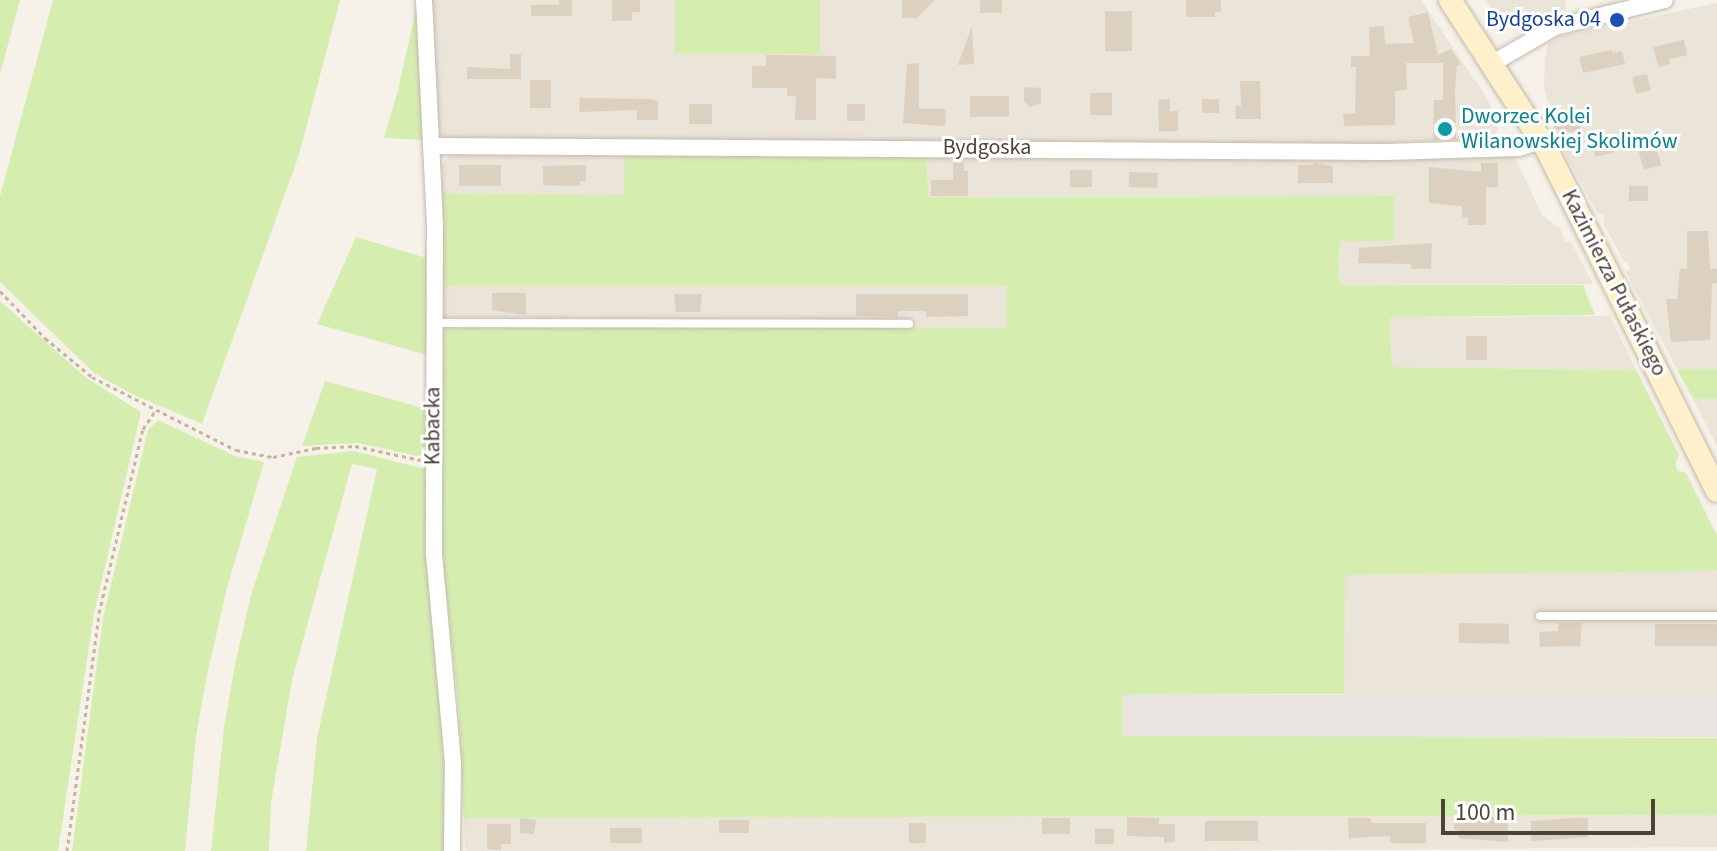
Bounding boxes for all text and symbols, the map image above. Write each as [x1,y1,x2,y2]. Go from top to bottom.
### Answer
place label: Bydgoska 04 [1486,7,1601,33]
marker: Bydgoska 04 [1608,11,1626,29]
place label: Dworzec Kolei Wilanowskiej Skolimów [1461,103,1677,154]
marker: Dworzec Kolei Wilanowskiej Skolimów [1436,120,1454,138]
street label: Bydgoska [943,135,1031,161]
street label: Kazimierza Pułaskiego [1555,185,1673,381]
street label: Kabacka [420,387,446,465]
scale bar [1445,783,1659,833]
text: 100 m [1455,795,1515,830]

